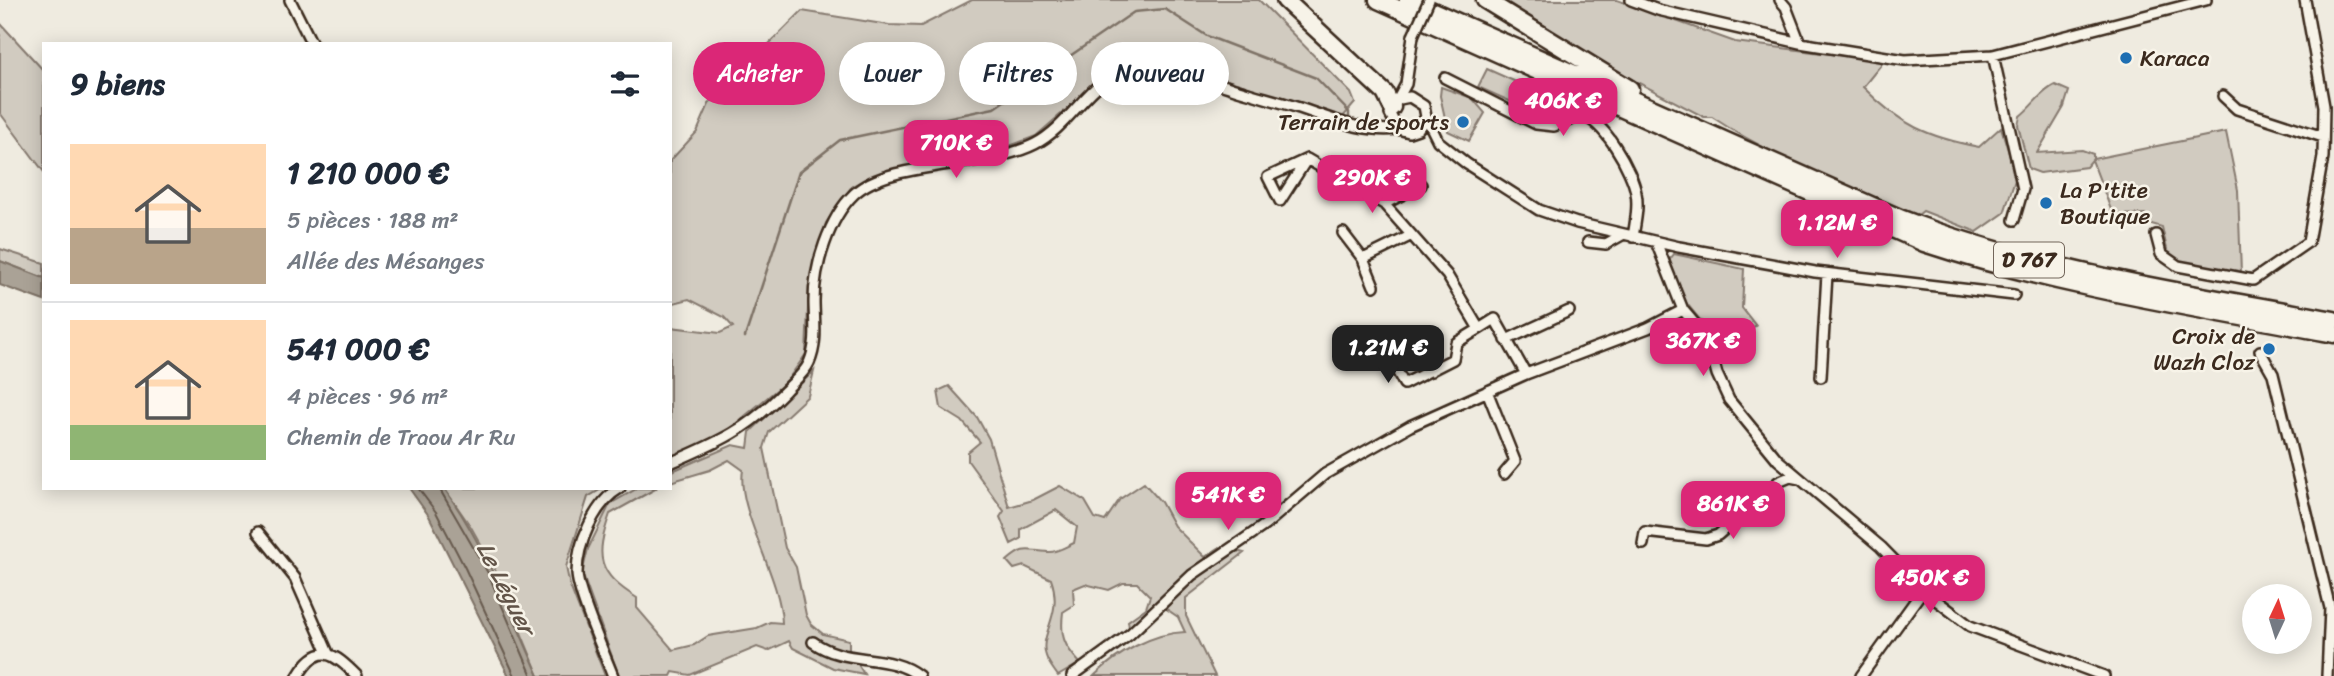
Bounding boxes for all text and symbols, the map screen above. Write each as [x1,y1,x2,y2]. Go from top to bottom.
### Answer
place label: Karaca [2140,38,2210,79]
chip: Acheter [693,42,825,105]
chip: Louer [839,42,945,105]
chip: Filtres [959,42,1077,105]
chip: Nouveau [1091,42,1229,105]
marker: Karaca [2118,50,2134,66]
text: 9 biens [70,57,165,111]
icon: filters [606,65,644,103]
pin: 406K € [1506,78,1620,138]
text: 406K € [1524,80,1602,121]
place label: Terrain de sports [1278,102,1450,143]
marker: Terrain de sports [1455,114,1471,130]
pin: 710K € [899,120,1013,180]
text: 710K € [920,122,992,163]
text: 1 210 000 € [287,146,449,200]
pin: 290K € [1315,156,1429,215]
text: 290K € [1333,157,1411,198]
place label: La P'tite Boutique [2060,170,2150,237]
icon: home [126,172,210,256]
marker: La P'tite Boutique [2038,195,2054,211]
text: 5 pièces · 188 m² [287,200,459,241]
pin: 1.12M € [1772,201,1902,260]
text: 1.12M € [1797,202,1877,243]
text: Allée des Mésanges [287,241,485,282]
road number: D 767 [1994,243,2064,278]
place label: Croix de Wazh Cloz [2153,316,2256,383]
pin: 367K € [1646,318,1760,378]
text: 367K € [1666,320,1740,361]
text: 541 000 € [287,322,429,376]
pin: 1.21M € [1323,326,1453,385]
text: 1.21M € [1348,327,1428,368]
marker: Croix de Wazh Cloz [2261,341,2277,357]
icon: home [126,348,210,432]
text: 4 pièces · 96 m² [287,376,448,417]
text: Chemin de Traou Ar Ru [287,417,515,458]
pin: 541K € [1171,472,1285,532]
text: 541K € [1191,474,1265,515]
pin: 861K € [1676,482,1790,541]
text: 861K € [1697,483,1769,524]
water label: Le Léguer [465,534,549,646]
pin: 450K € [1873,556,1987,615]
text: 450K € [1891,557,1969,598]
north arrow [2242,584,2312,654]
map controls [2242,584,2312,654]

